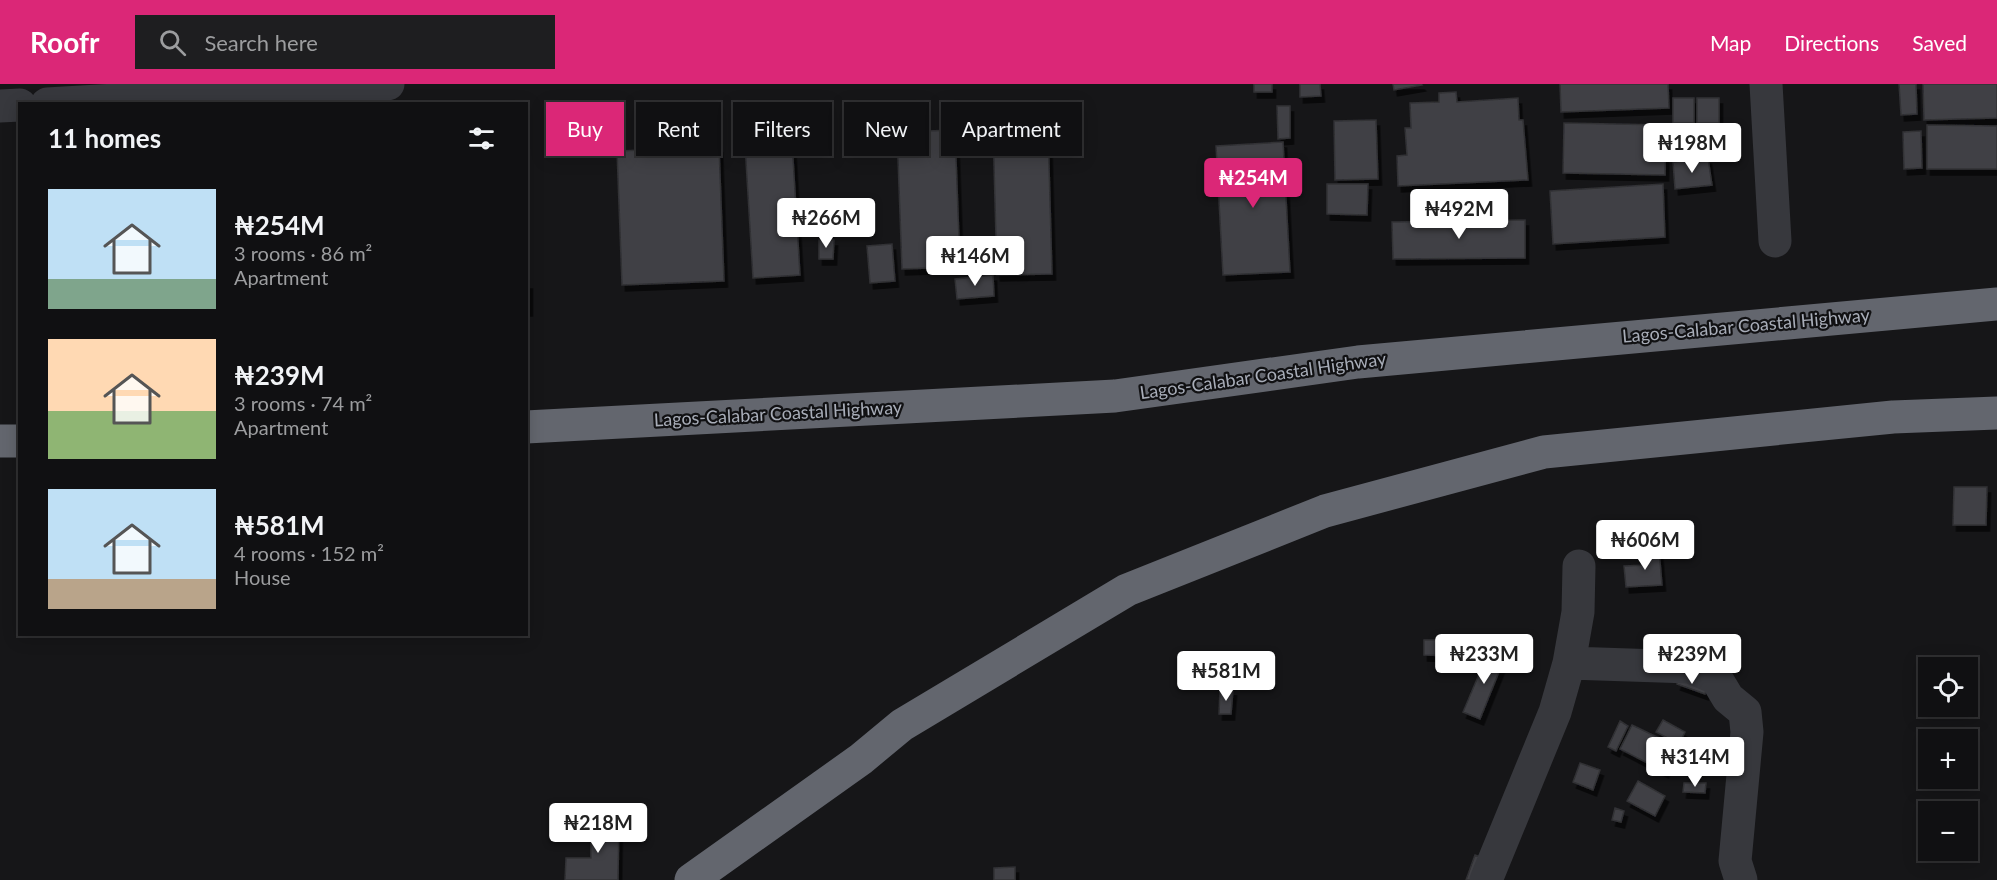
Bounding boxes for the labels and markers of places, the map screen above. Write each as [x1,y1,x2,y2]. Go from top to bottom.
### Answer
pin: ₦198M [1650,123,1734,174]
pin: ₦254M [1211,158,1295,209]
pin: ₦492M [1417,189,1501,240]
pin: ₦266M [784,198,868,249]
pin: ₦146M [933,236,1017,287]
pin: ₦606M [1603,520,1687,571]
pin: ₦233M [1442,634,1526,685]
pin: ₦239M [1650,634,1734,685]
pin: ₦581M [1184,651,1268,702]
pin: ₦314M [1653,737,1737,788]
pin: ₦218M [556,803,640,854]

